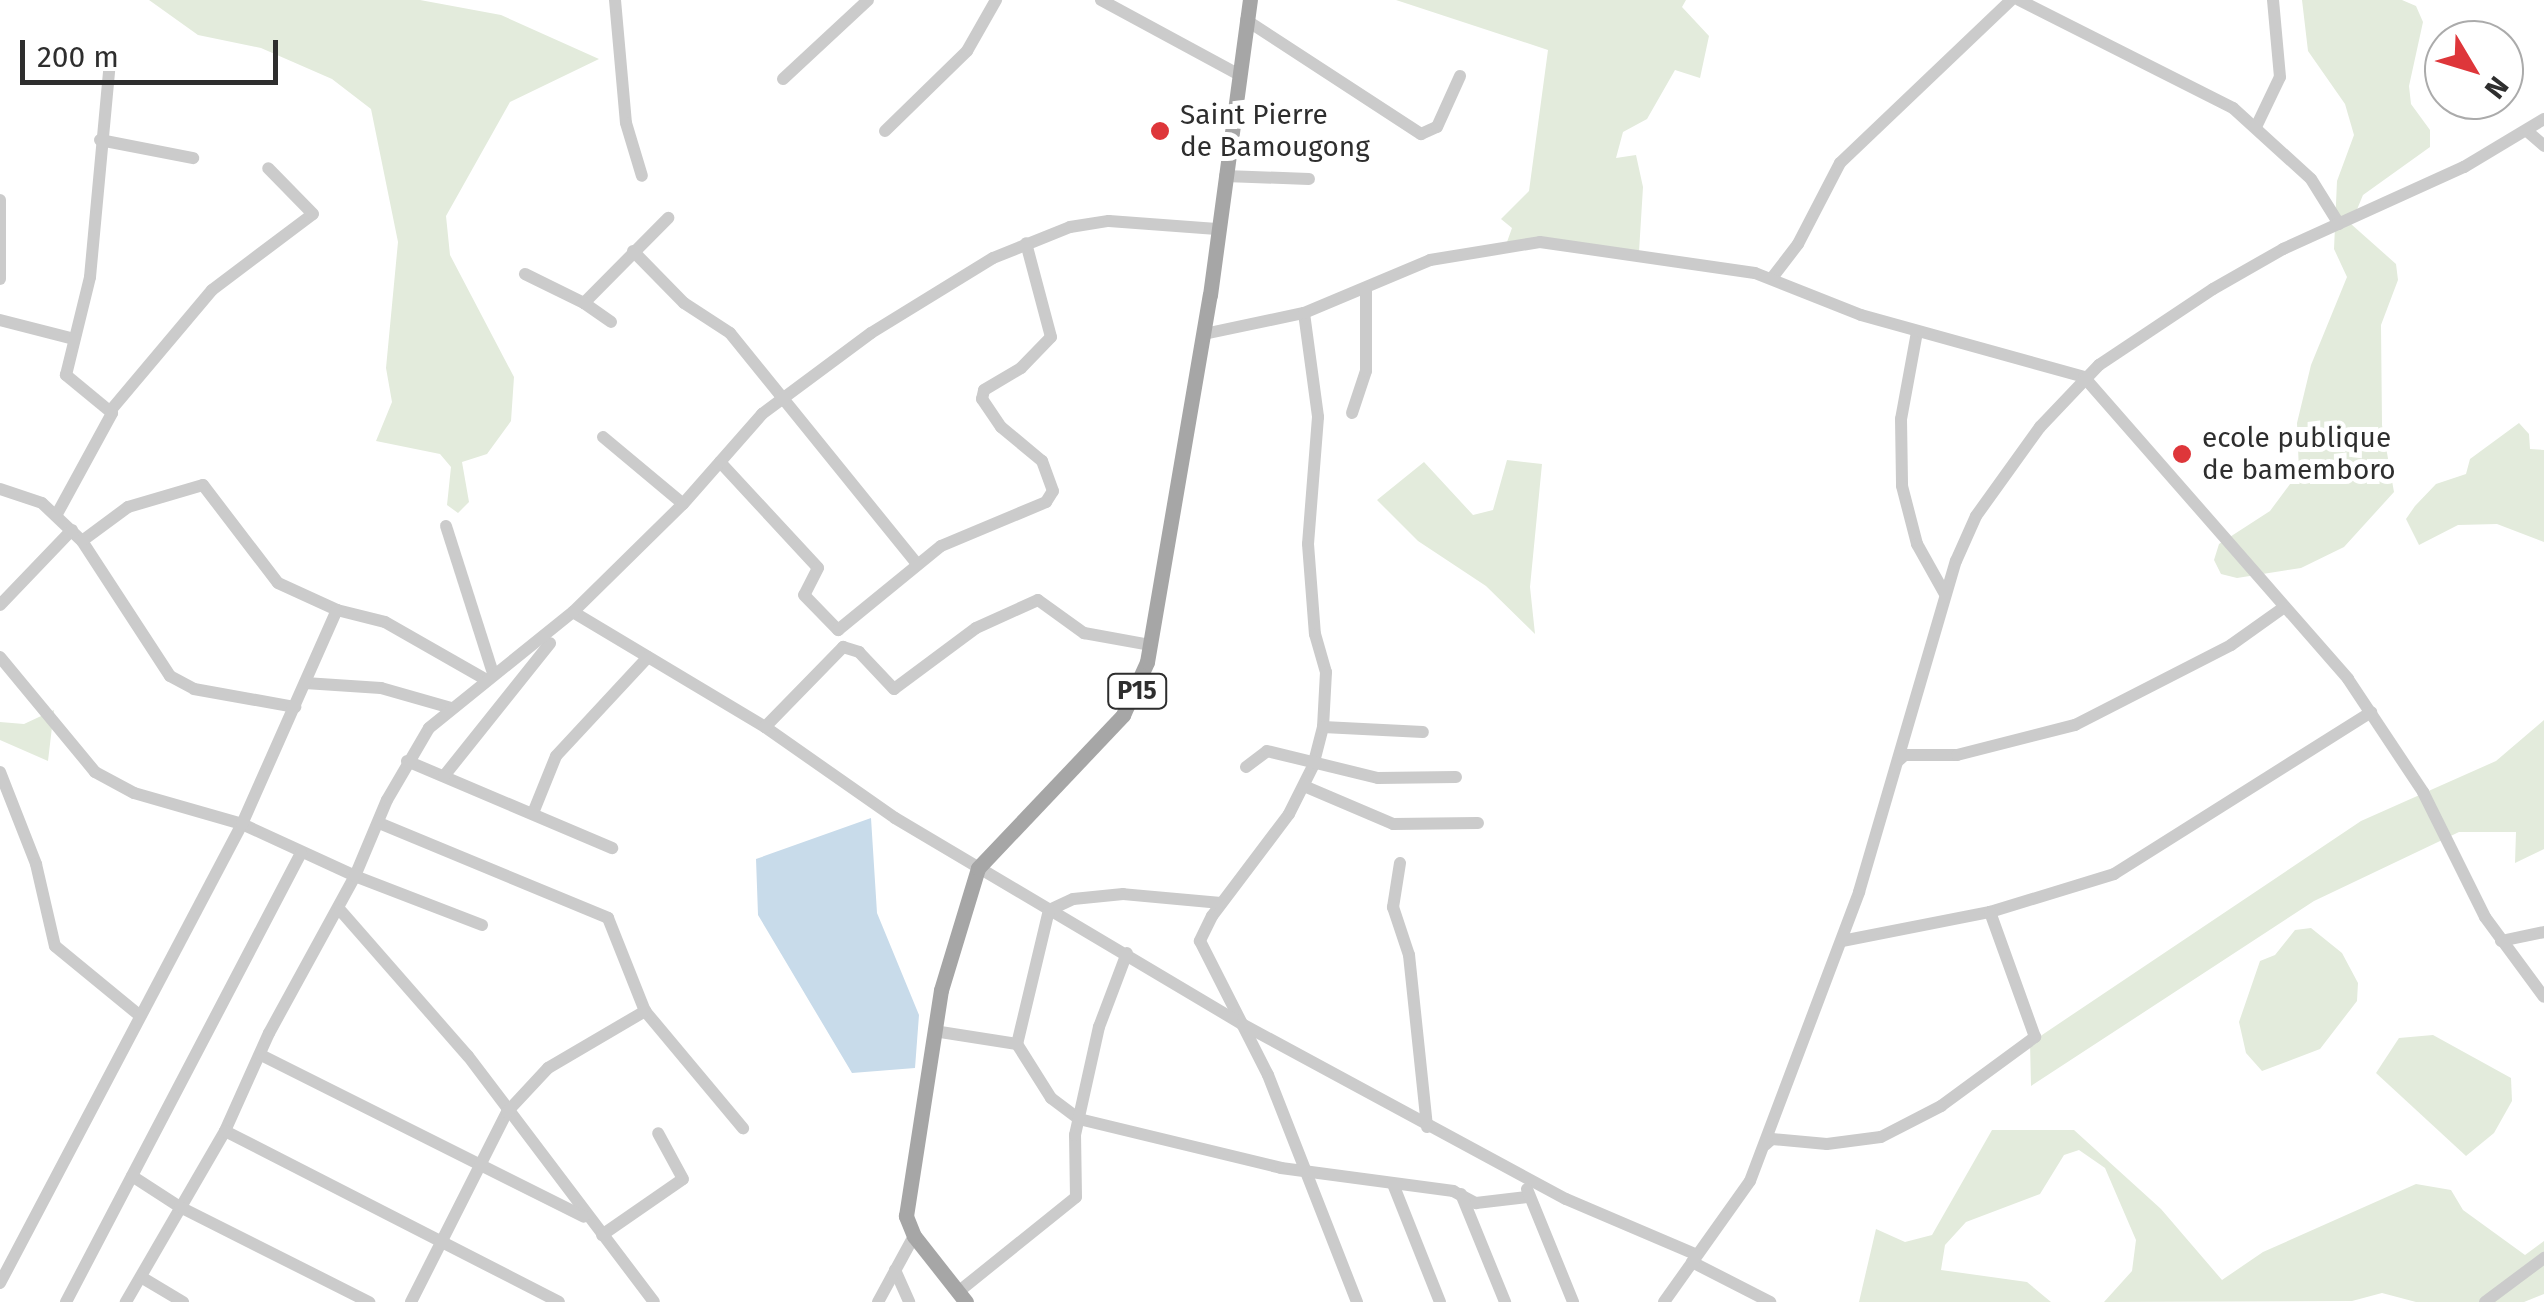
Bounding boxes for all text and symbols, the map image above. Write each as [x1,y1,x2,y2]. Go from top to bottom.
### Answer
scale bar [25,20,282,82]
north arrow [2424,20,2524,120]
text: 200 m [37,39,119,75]
text: N [2478,70,2515,105]
place label: Saint Pierre de Bamougong [1180,98,1370,164]
marker: Saint Pierre de Bamougong [1149,120,1171,142]
place label: ecole publique de bamemboro [2202,421,2396,487]
marker: ecole publique de bamemboro [2171,443,2193,465]
road number: P15 [1107,671,1167,711]

